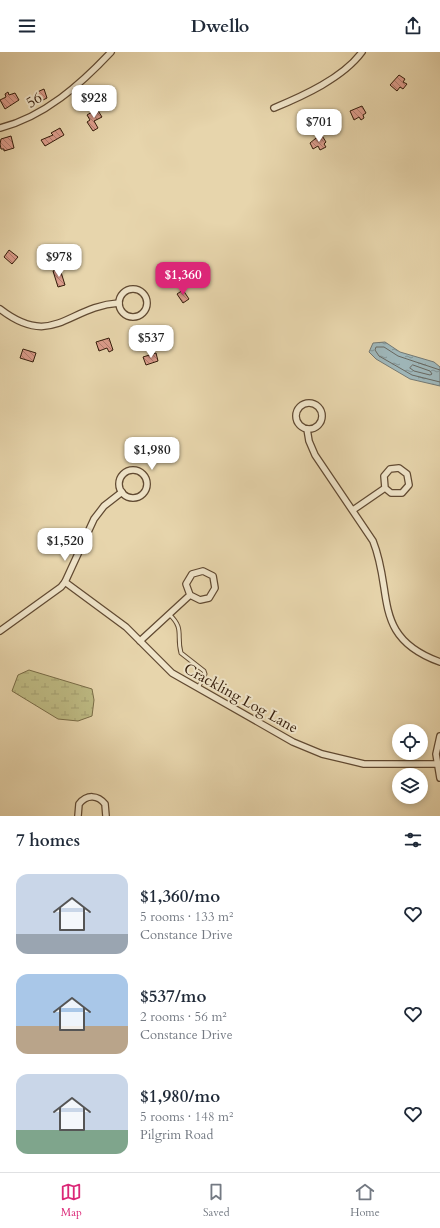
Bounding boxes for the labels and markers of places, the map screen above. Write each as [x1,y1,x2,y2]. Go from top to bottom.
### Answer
pin: $928 [70,85,118,119]
pin: $701 [295,109,343,143]
pin: $978 [35,244,83,278]
pin: $1,360 [150,262,216,296]
pin: $537 [127,325,175,359]
pin: $1,980 [119,437,185,471]
pin: $1,520 [32,528,98,562]

